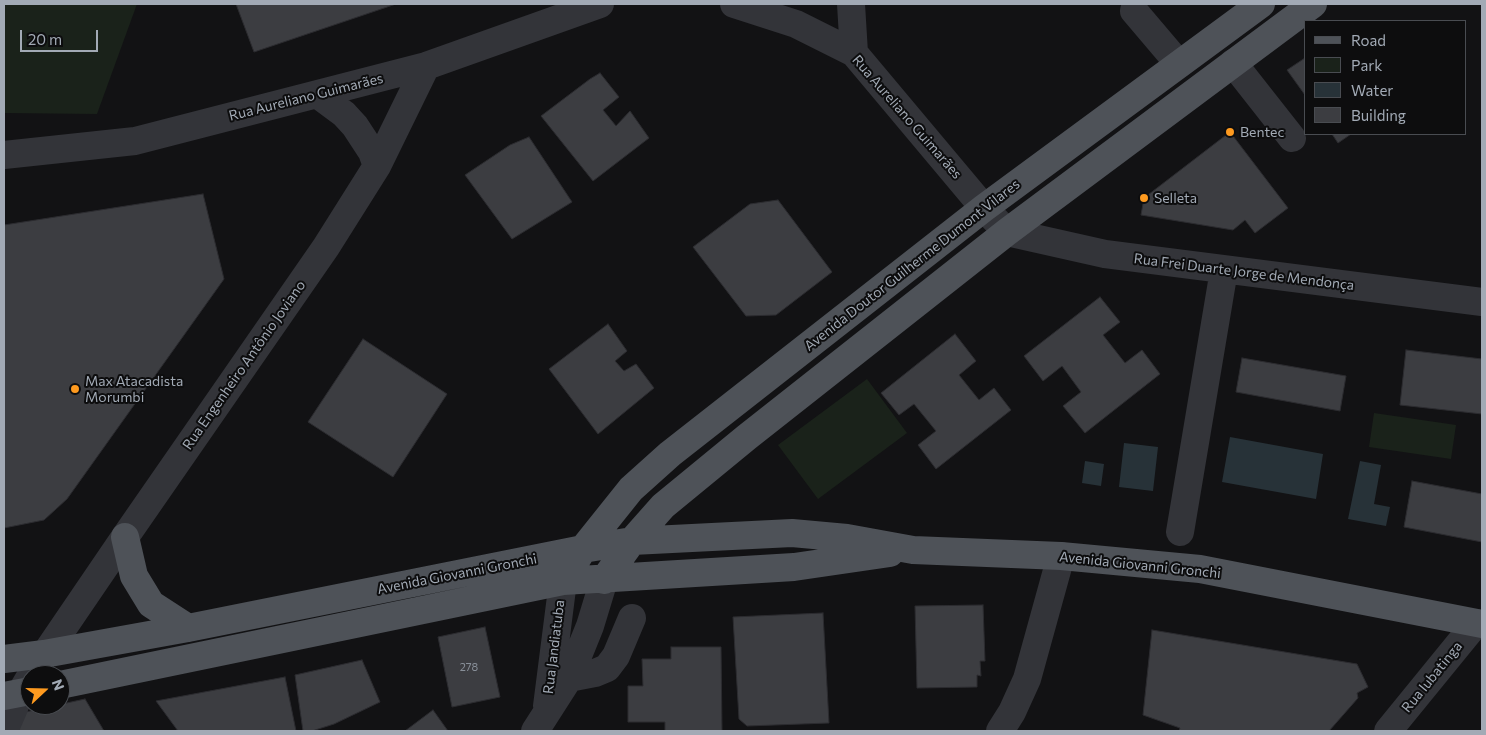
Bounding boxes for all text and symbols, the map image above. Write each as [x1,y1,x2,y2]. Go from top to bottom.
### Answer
scale bar [22,20,100,52]
legend [1304,20,1466,135]
text: 20 m [28,30,62,48]
text: Road [1351,31,1386,49]
street label: Rua Aureliano Guimarães [849,52,965,182]
text: Park [1351,56,1382,74]
street label: Rua Aureliano Guimarães [227,70,385,124]
text: Water [1351,81,1393,99]
text: Building [1351,106,1406,124]
place label: Bentec [1240,124,1284,140]
marker: Bentec [1224,126,1236,138]
street label: Avenida Doutor Guilherme Dumont Vilares [801,176,1023,354]
place label: Selleta [1154,190,1197,206]
marker: Selleta [1138,192,1150,204]
street label: Rua Frei Duarte Jorge de Mendonça [1133,250,1355,294]
street label: Rua Engenheiro Antônio Joviano [179,277,309,453]
place label: Max Atacadista Morumbi [85,373,183,406]
marker: Max Atacadista Morumbi [69,383,81,395]
street label: Avenida Giovanni Gronchi [1058,548,1222,582]
street label: Avenida Giovanni Gronchi [376,550,538,598]
street label: Rua Jandiatuba [540,599,568,695]
street label: Rua Iubatinga [1398,638,1466,716]
house number: 278 [460,660,478,674]
north arrow [20,665,70,715]
text: N [49,677,68,693]

